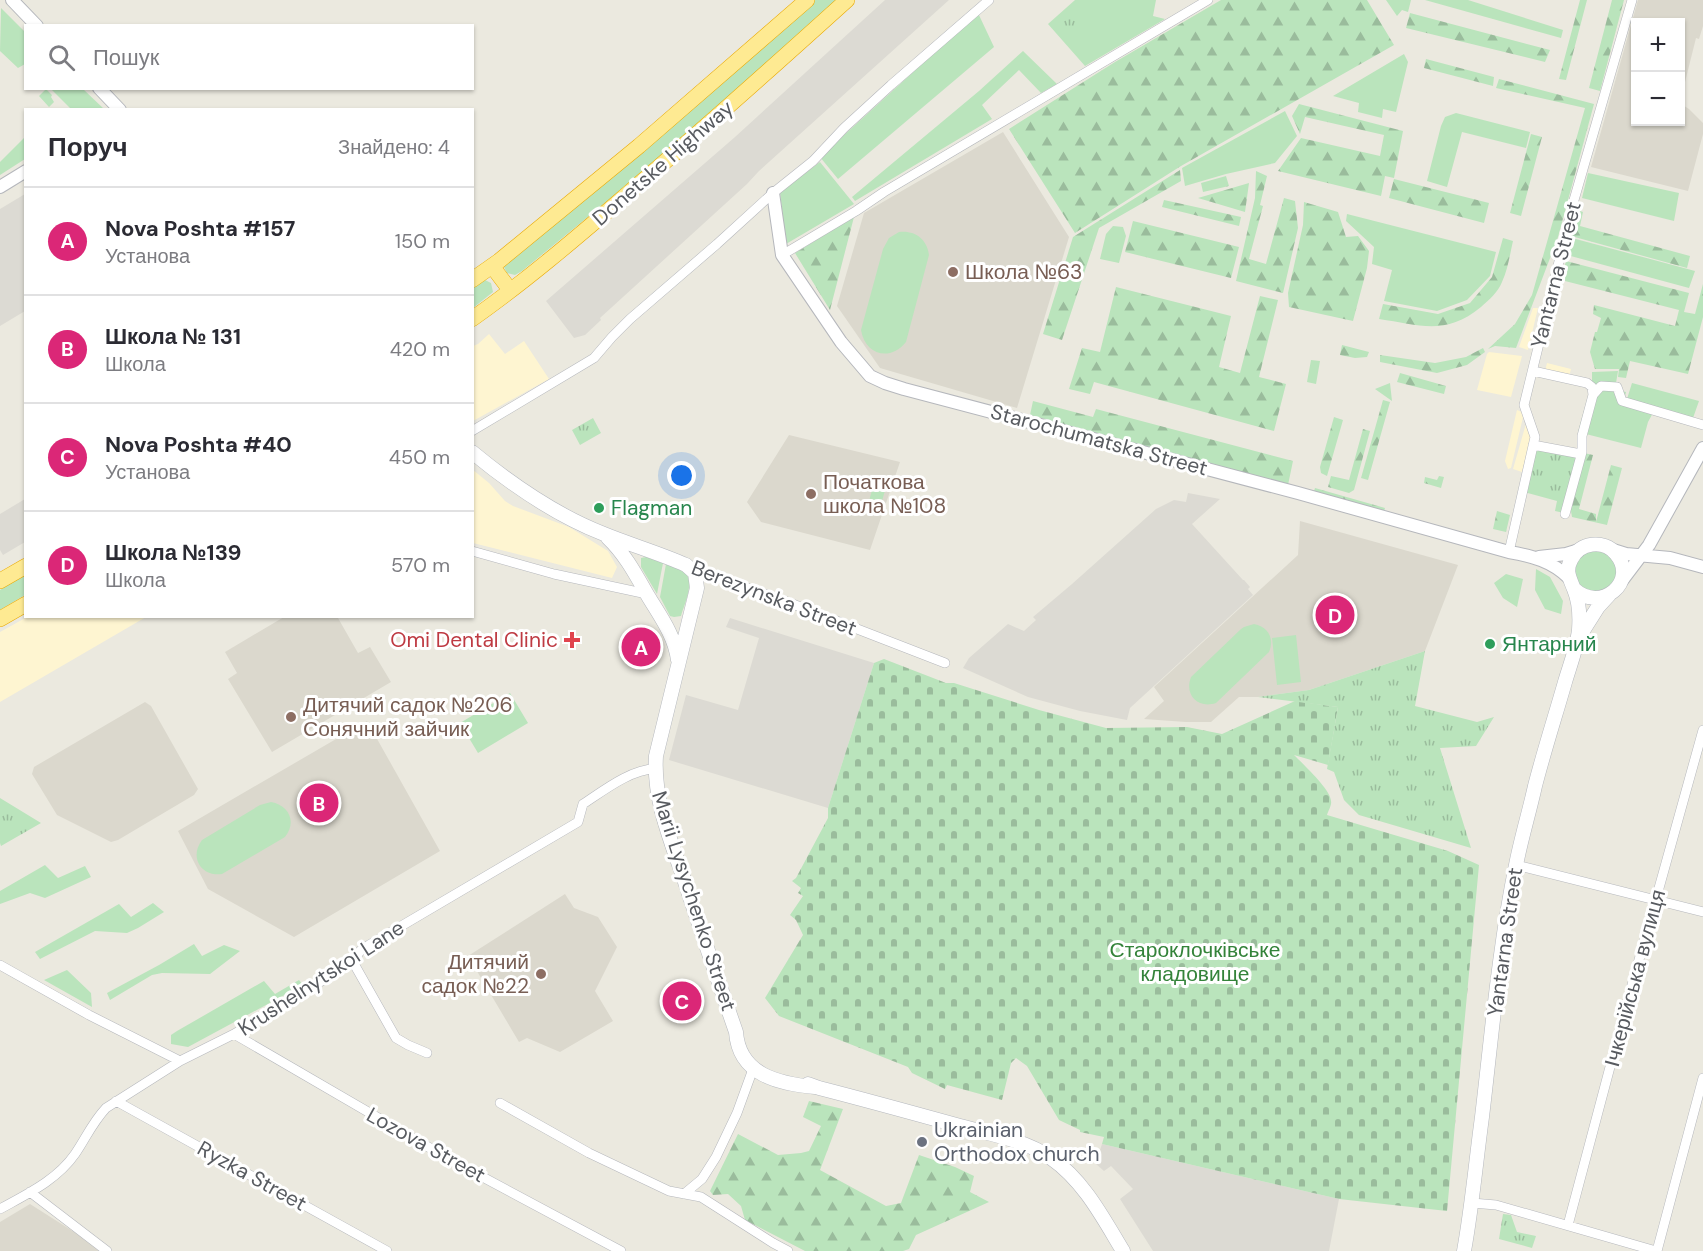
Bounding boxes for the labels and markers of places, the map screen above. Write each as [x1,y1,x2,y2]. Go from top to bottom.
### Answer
place label: Школа №63 [965,258,1083,286]
marker: Школа №63 [946,265,960,279]
place label: Початкова школа №108 [823,468,946,520]
marker: Початкова школа №108 [804,487,818,501]
place label: Flagman [611,494,692,522]
marker: Flagman [592,501,606,515]
pin: D [1316,592,1354,638]
pin: A [622,624,660,670]
place label: Omi Dental Clinic [390,626,558,654]
place label: Янтарний [1502,630,1597,658]
marker: Omi Dental Clinic [563,631,581,649]
marker: Янтарний [1483,637,1497,651]
place label: Дитячий садок №206 Сонячний зайчик [303,691,513,743]
marker: Дитячий садок №206 Сонячний зайчик [284,710,298,724]
pin: B [300,780,338,826]
place label: Дитячий садок №22 [421,948,529,1000]
marker: Дитячий садок №22 [534,967,548,981]
pin: C [662,978,702,1024]
place label: Ukrainian Orthodox church [934,1116,1100,1168]
marker: Ukrainian Orthodox church [915,1135,929,1149]

